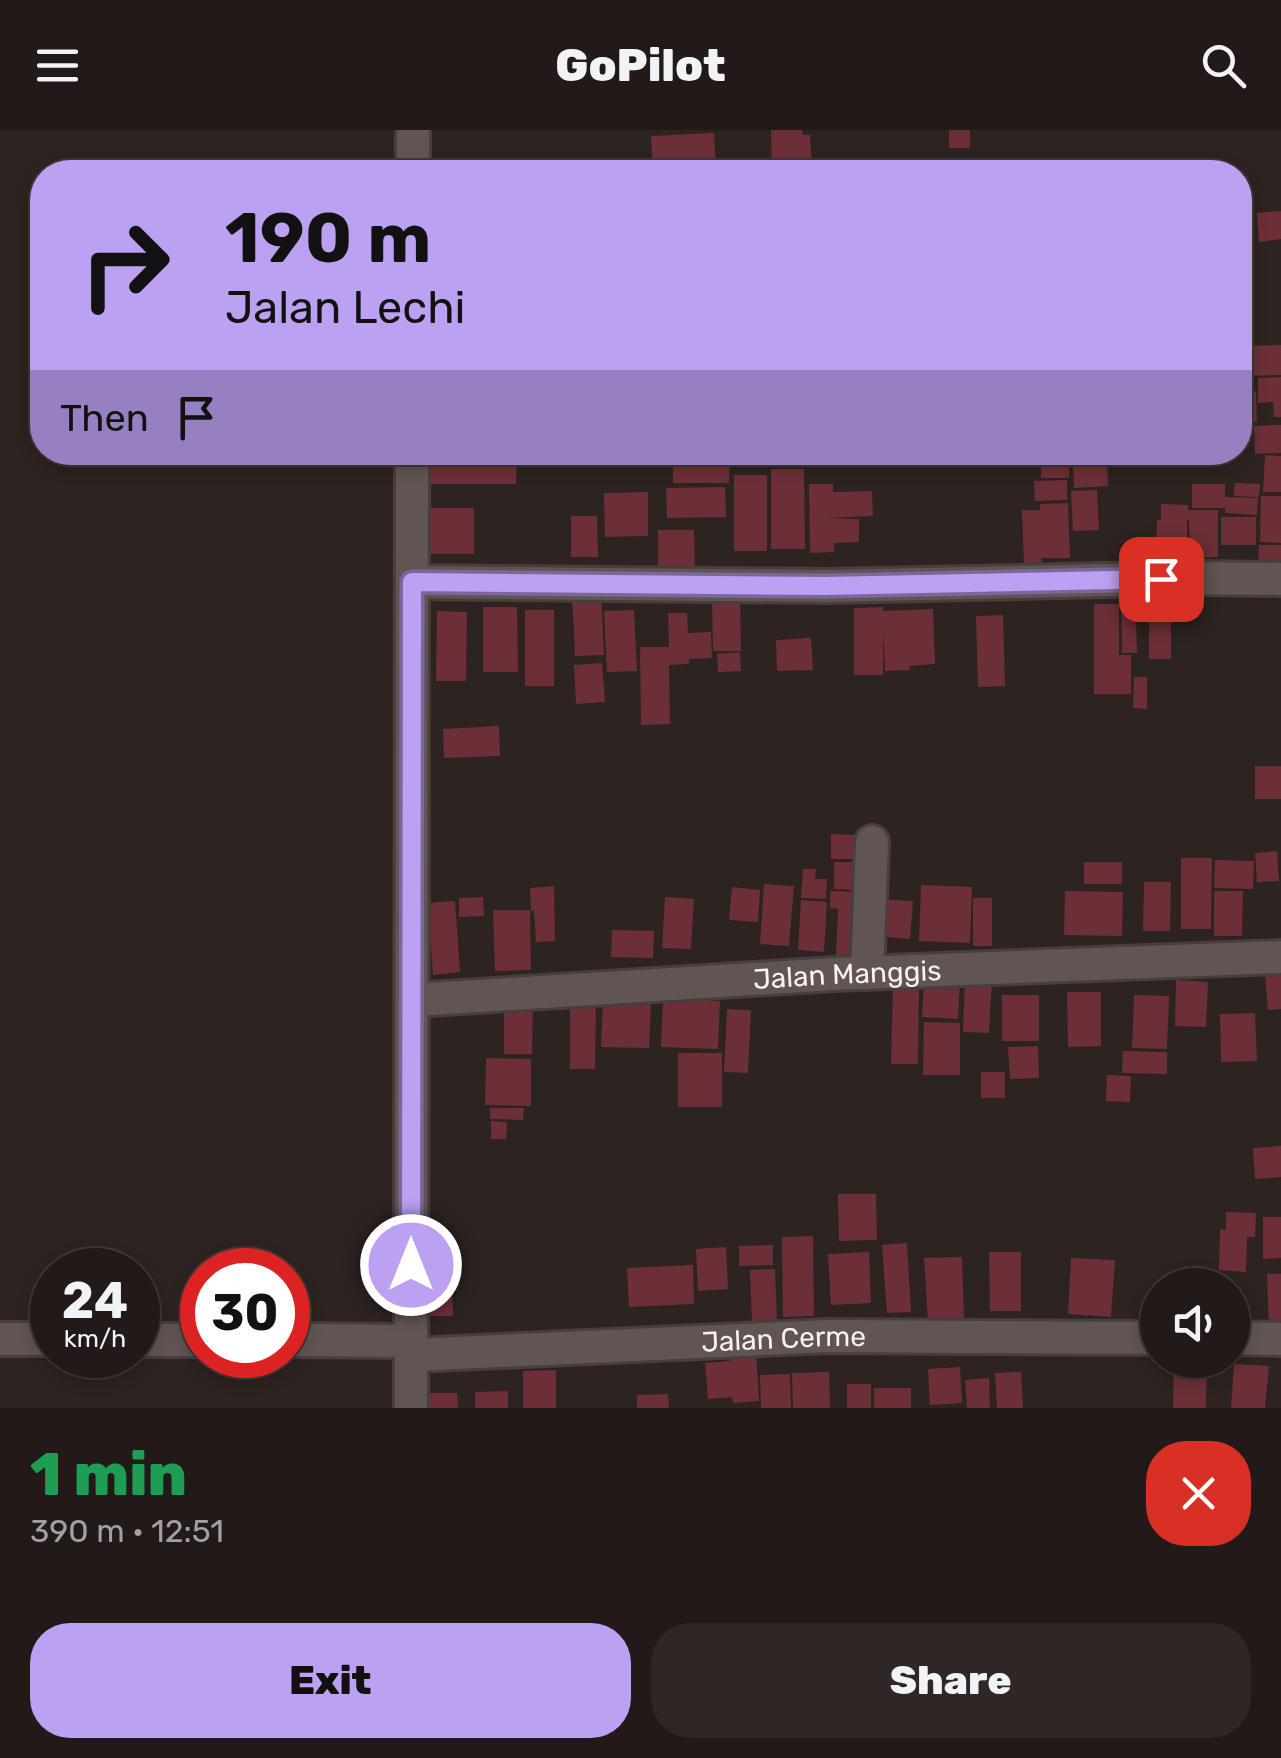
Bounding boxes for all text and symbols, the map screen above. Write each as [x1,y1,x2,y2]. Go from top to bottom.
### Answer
icon: menu [30,38,85,93]
icon: search [1196,38,1251,93]
text: GoPilot [555,39,726,92]
text: 190 m [225,197,431,280]
icon: right [60,200,190,330]
text: Jalan Lechi [225,281,465,334]
icon: arrive [169,390,224,445]
text: Then [60,395,149,441]
pin [1119,537,1204,622]
icon: arrive [1134,552,1189,607]
street label: Jalan Manggis [752,953,942,995]
position arrow [359,1213,463,1317]
speed limit sign: 30 [180,1248,310,1378]
map controls [1140,1268,1250,1378]
button: sound [1140,1268,1250,1378]
text: 24 [62,1271,128,1331]
street label: Jalan Cerme [701,1319,866,1358]
text: km/h [64,1324,126,1353]
text: 1 min [30,1439,187,1510]
button: close [1146,1441,1251,1546]
text: 390 m · 12:51 [30,1512,224,1550]
button: Exit [30,1623,631,1738]
button: Share [651,1623,1251,1738]

